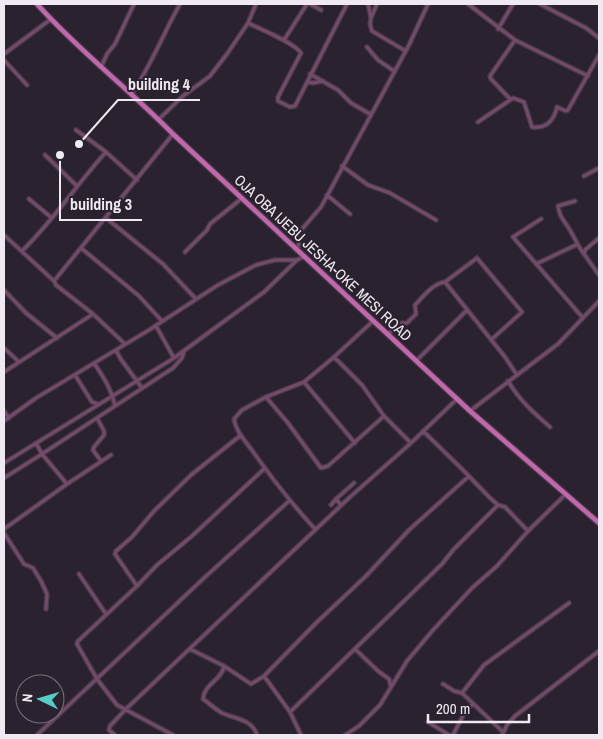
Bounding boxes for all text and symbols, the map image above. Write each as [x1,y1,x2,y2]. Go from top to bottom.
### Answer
callout: building 4 [118,69,200,100]
text: building 4 [128,73,191,95]
street label: OJA OBA IJEBU JESHA-OKE MESI ROAD [230,170,417,346]
callout: building 3 [60,189,142,220]
text: building 3 [70,193,132,215]
north arrow [15,674,65,724]
scale bar [428,692,529,724]
text: N [18,693,36,703]
text: 200 m [436,698,470,719]

